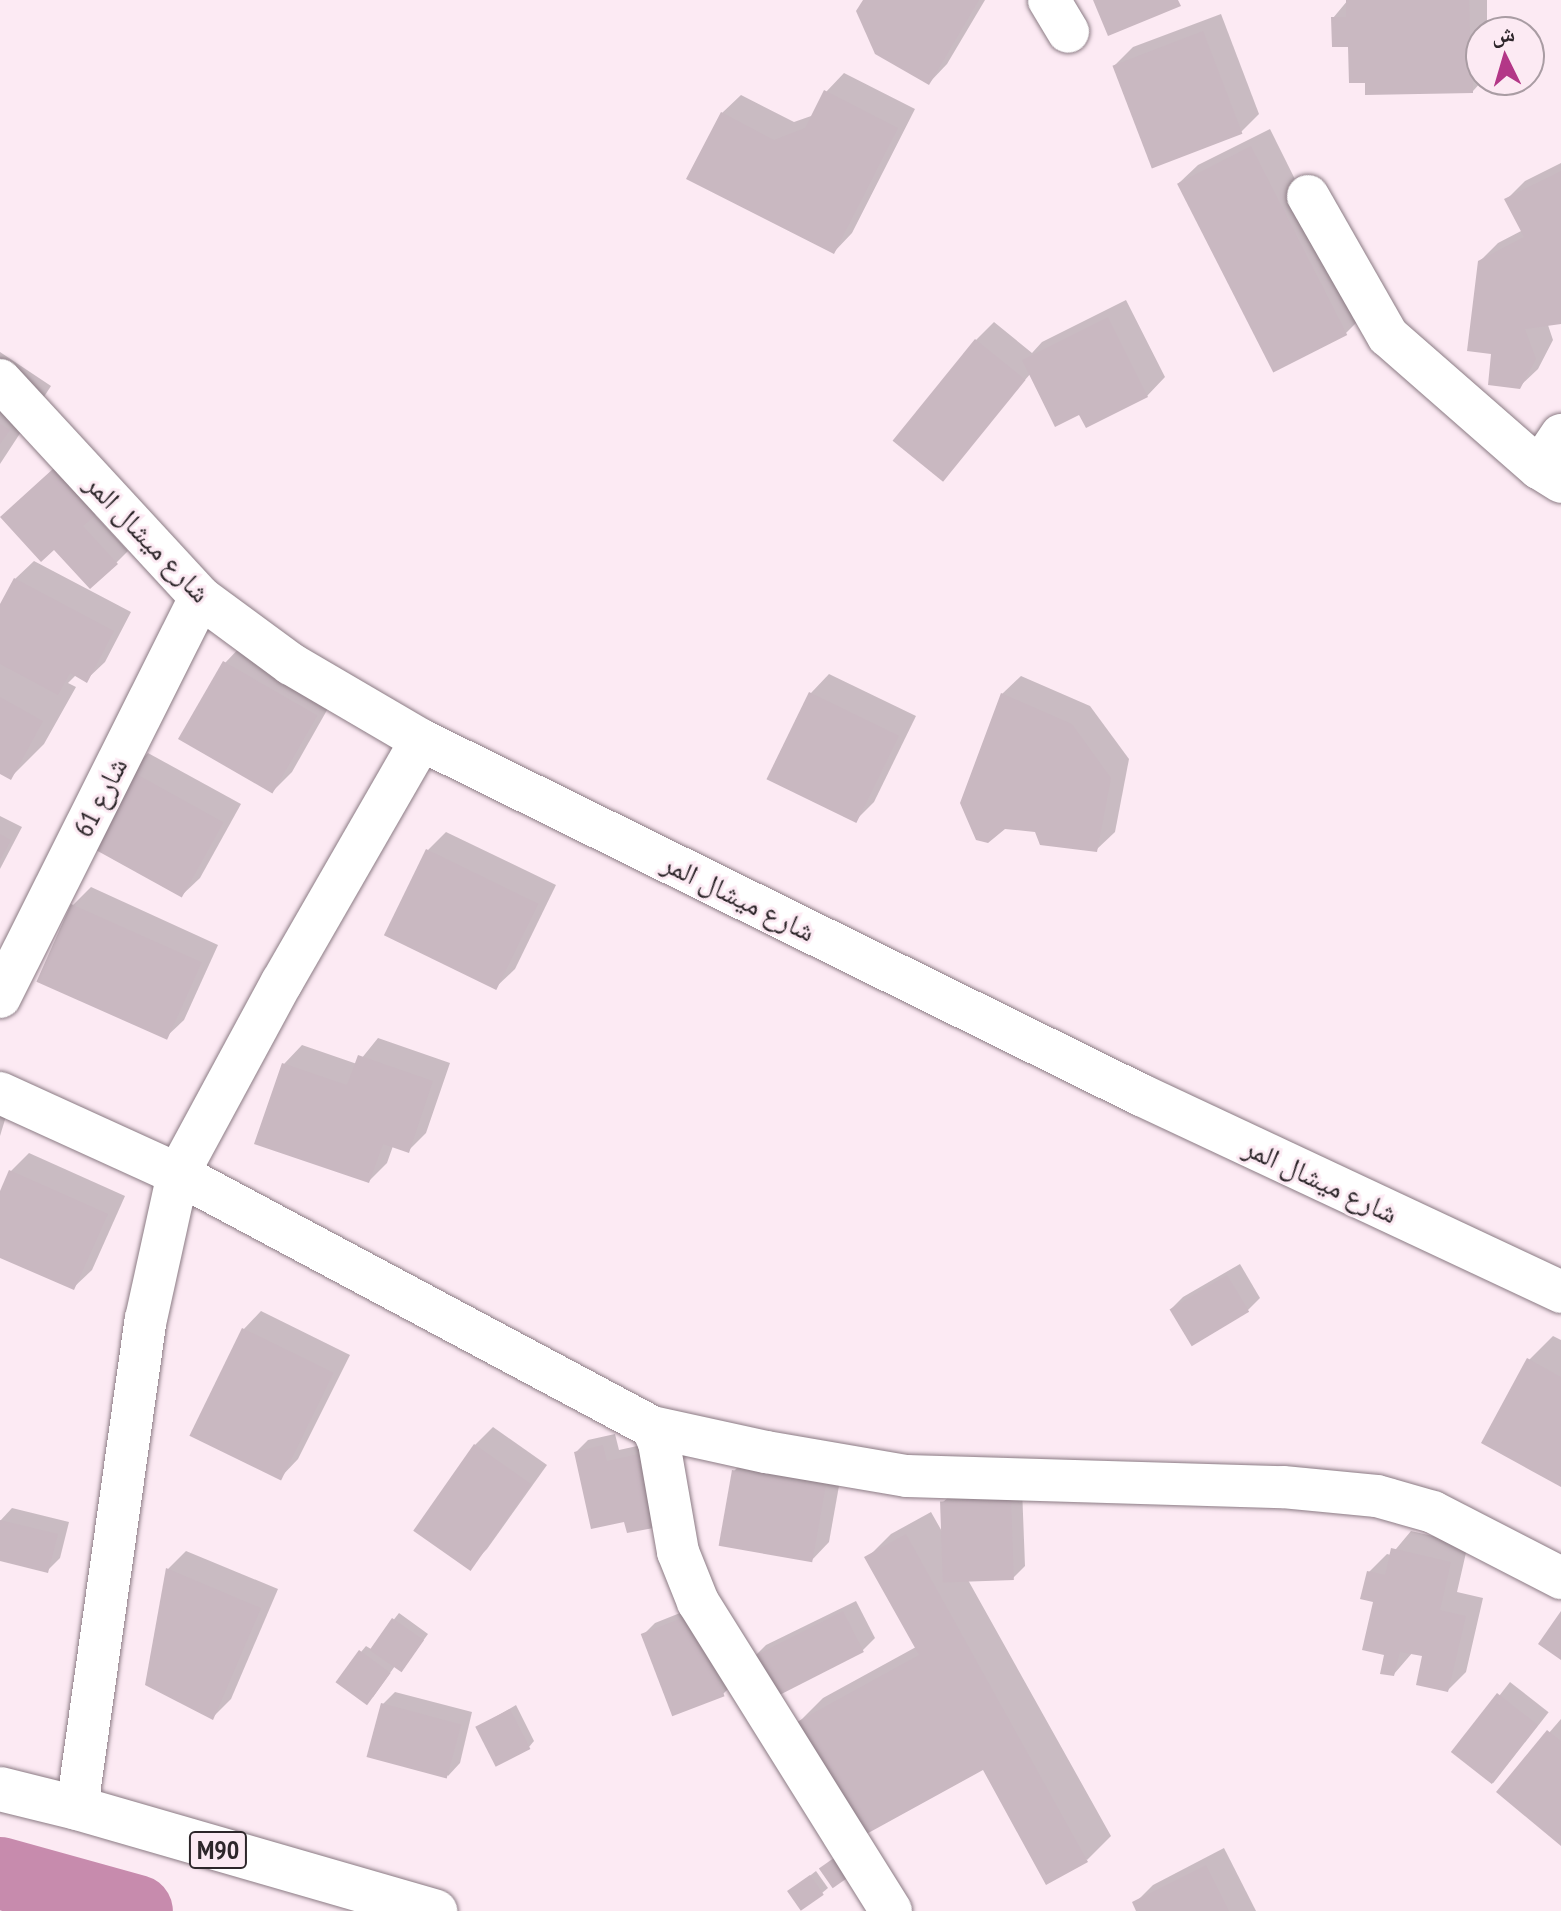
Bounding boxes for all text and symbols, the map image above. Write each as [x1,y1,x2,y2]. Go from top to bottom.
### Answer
north arrow [1465,16,1545,96]
text: ش [1490,19,1516,49]
street label: شارع ميشال المر [78,467,218,609]
street label: شارع 61 [66,752,134,842]
street label: شارع ميشال المر [657,846,821,948]
street label: شارع ميشال المر [1239,1130,1403,1230]
road number: M90 [188,1828,248,1872]

